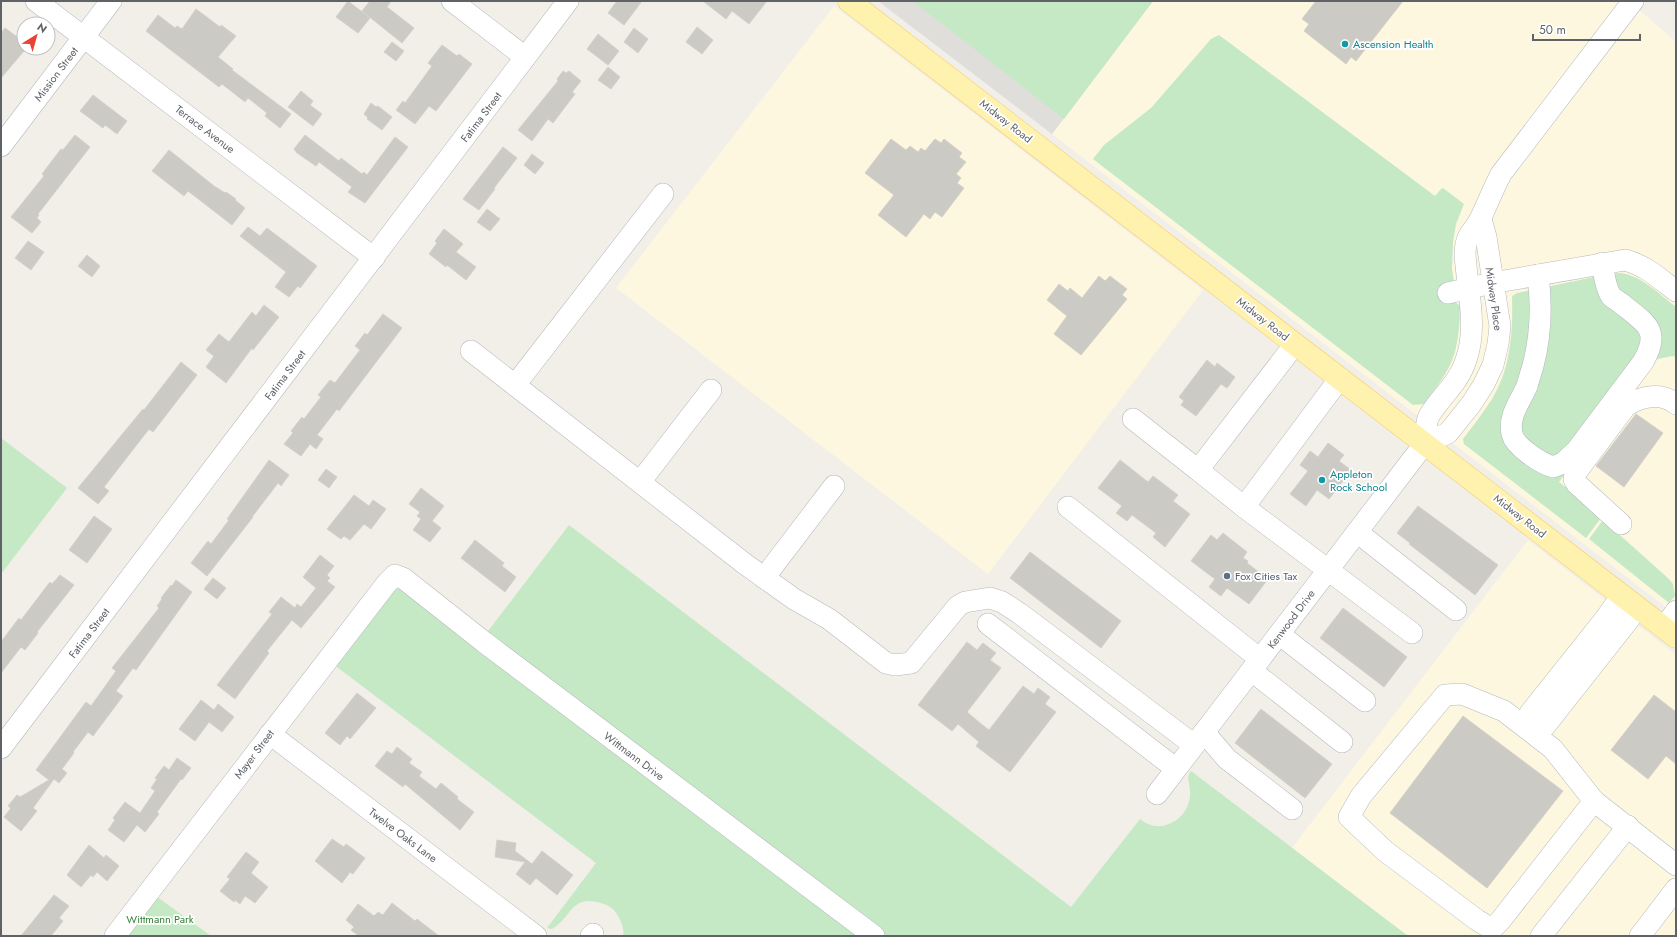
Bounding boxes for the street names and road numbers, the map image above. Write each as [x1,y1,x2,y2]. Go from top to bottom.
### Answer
street label: Mission Street [30,43,82,105]
street label: Fatima Street [457,88,505,146]
street label: Midway Road [976,95,1036,147]
street label: Terrace Avenue [172,101,238,157]
street label: Midway Place [1482,266,1506,332]
street label: Midway Road [1233,293,1293,345]
street label: Fatima Street [261,346,309,404]
street label: Midway Road [1490,490,1550,542]
street label: Kenwood Drive [1263,586,1319,652]
street label: Fatima Street [65,604,113,662]
street label: Mayer Street [230,726,278,782]
street label: Wittmann Drive [600,728,668,784]
street label: Twelve Oaks Lane [365,804,441,866]

